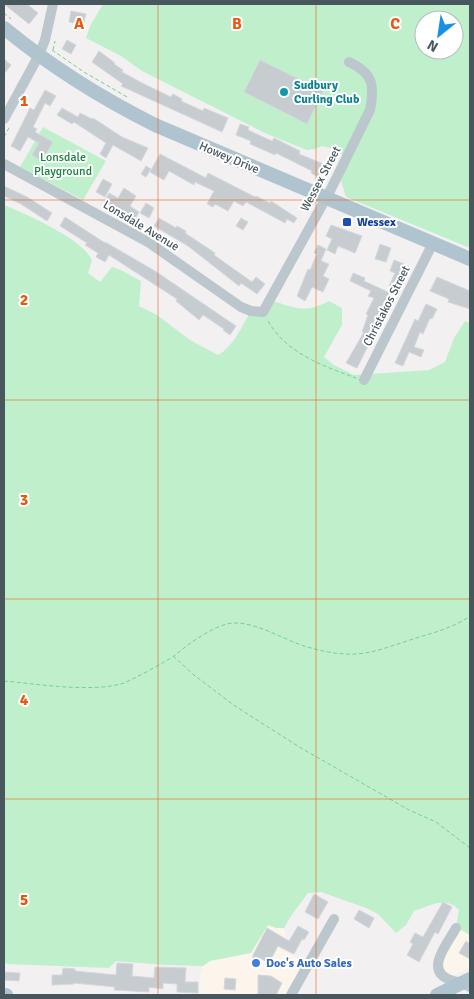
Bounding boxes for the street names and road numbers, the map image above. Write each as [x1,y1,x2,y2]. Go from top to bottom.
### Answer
street label: Howey Drive [197,139,261,177]
street label: Wessex Street [298,144,344,214]
street label: Lonsdale Avenue [100,197,182,255]
street label: Christakos Street [360,263,414,349]

